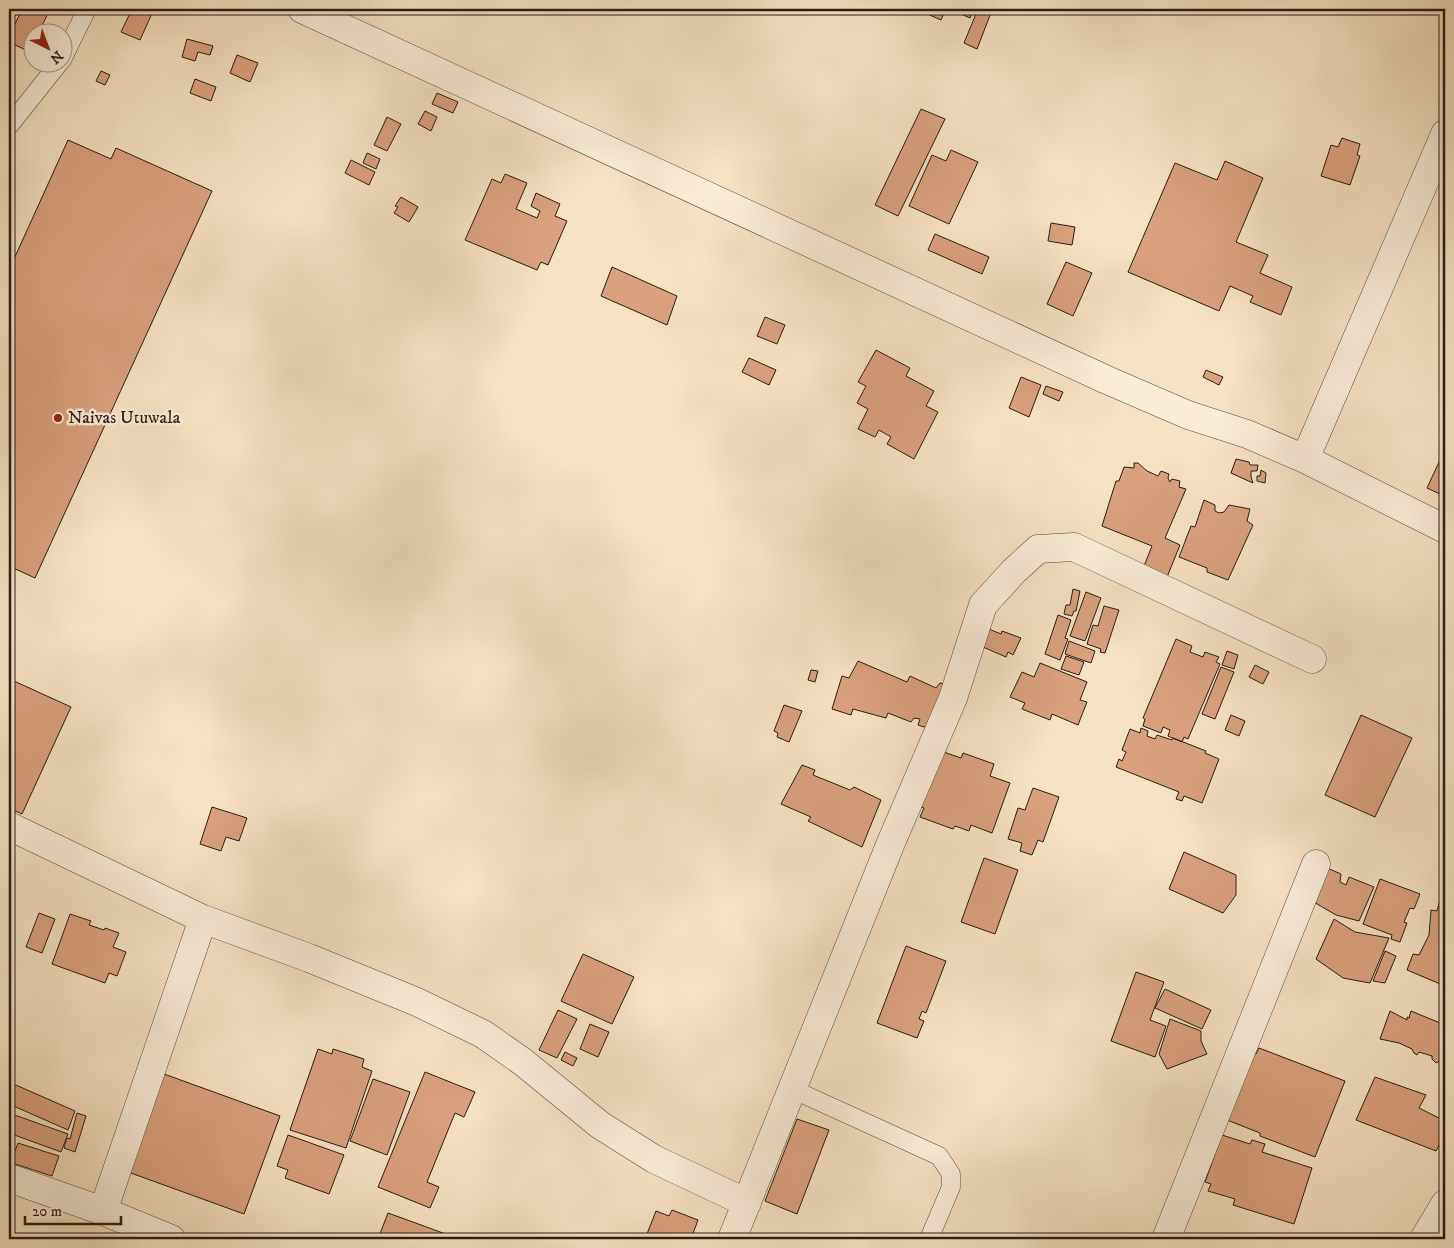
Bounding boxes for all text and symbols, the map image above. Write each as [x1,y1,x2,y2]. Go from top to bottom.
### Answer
north arrow [22,22,72,72]
text: N [45,46,66,68]
place label: Naivas Utuwala [68,407,181,429]
marker: Naivas Utuwala [52,412,64,424]
scale bar [25,1193,121,1225]
text: 20 m [32,1202,62,1221]

